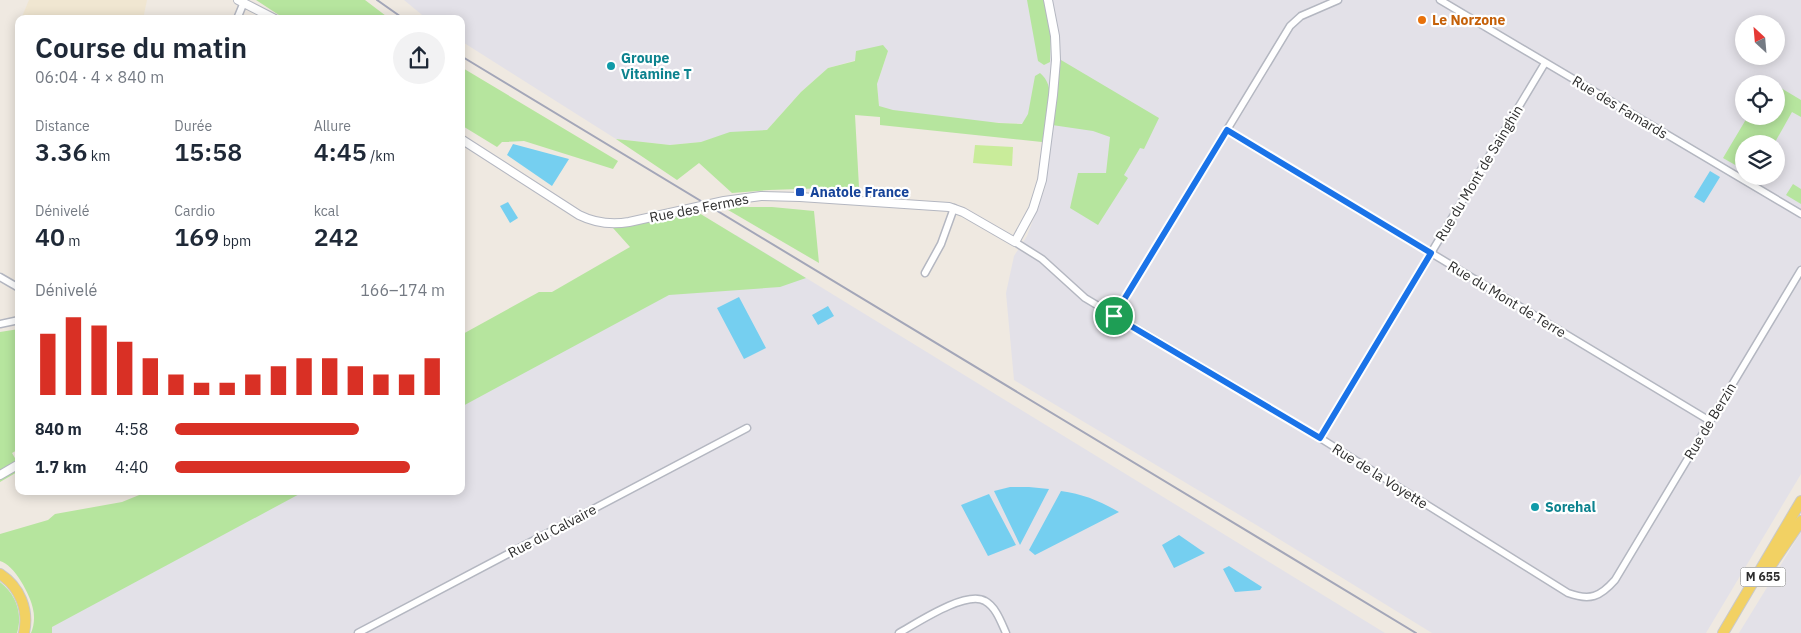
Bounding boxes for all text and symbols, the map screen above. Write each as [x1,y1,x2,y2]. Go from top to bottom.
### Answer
place label: Le Norzone [1432,11,1505,29]
marker: Le Norzone [1416,14,1428,26]
north arrow [1735,15,1785,65]
map controls [1735,15,1785,185]
text: Course du matin [35,29,247,66]
button: share [393,32,445,84]
place label: Groupe Vitamine T [621,49,692,83]
marker: Groupe Vitamine T [605,60,617,72]
text: 06:04 · 4 × 840 m [35,67,164,87]
street label: Rue des Famards [1569,71,1671,143]
button: locate [1735,75,1785,125]
street label: Rue du Mont de Sainghin [1431,102,1527,244]
text: Distance [35,117,90,135]
text: Durée [174,117,212,135]
text: Allure [314,117,351,135]
text: 3.36 [35,135,87,168]
text: 15:58 [174,135,242,168]
text: 4:45 [314,135,367,168]
button: layers [1735,135,1785,185]
text: km [87,147,110,165]
text: /km [367,147,395,165]
place label: Anatole France [810,183,909,201]
marker: Anatole France [794,186,806,198]
street label: Rue des Fermes [648,190,750,226]
text: Dénivelé [35,202,90,220]
text: Cardio [174,202,215,220]
text: kcal [314,202,339,220]
text: 40 [35,220,65,253]
text: 169 [174,220,219,253]
text: 242 [314,220,359,253]
text: m [65,232,81,250]
text: bpm [219,232,251,250]
street label: Rue du Mont de Terre [1445,257,1570,341]
text: Dénivelé [35,280,97,300]
text: 166–174 m [360,280,445,300]
pin [1093,295,1135,337]
icon: arrive [1100,302,1128,330]
street label: Rue de Berzin [1680,379,1740,463]
text: 840 m [35,419,82,439]
text: 4:58 [115,419,148,439]
street label: Rue de la Voyette [1329,439,1431,513]
text: 1.7 km [35,457,86,477]
text: 4:40 [115,457,148,477]
place label: Sorehal [1545,498,1596,516]
street label: Rue du Calvaire [505,500,600,562]
marker: Sorehal [1529,501,1541,513]
road number: M 655 [1740,568,1786,586]

